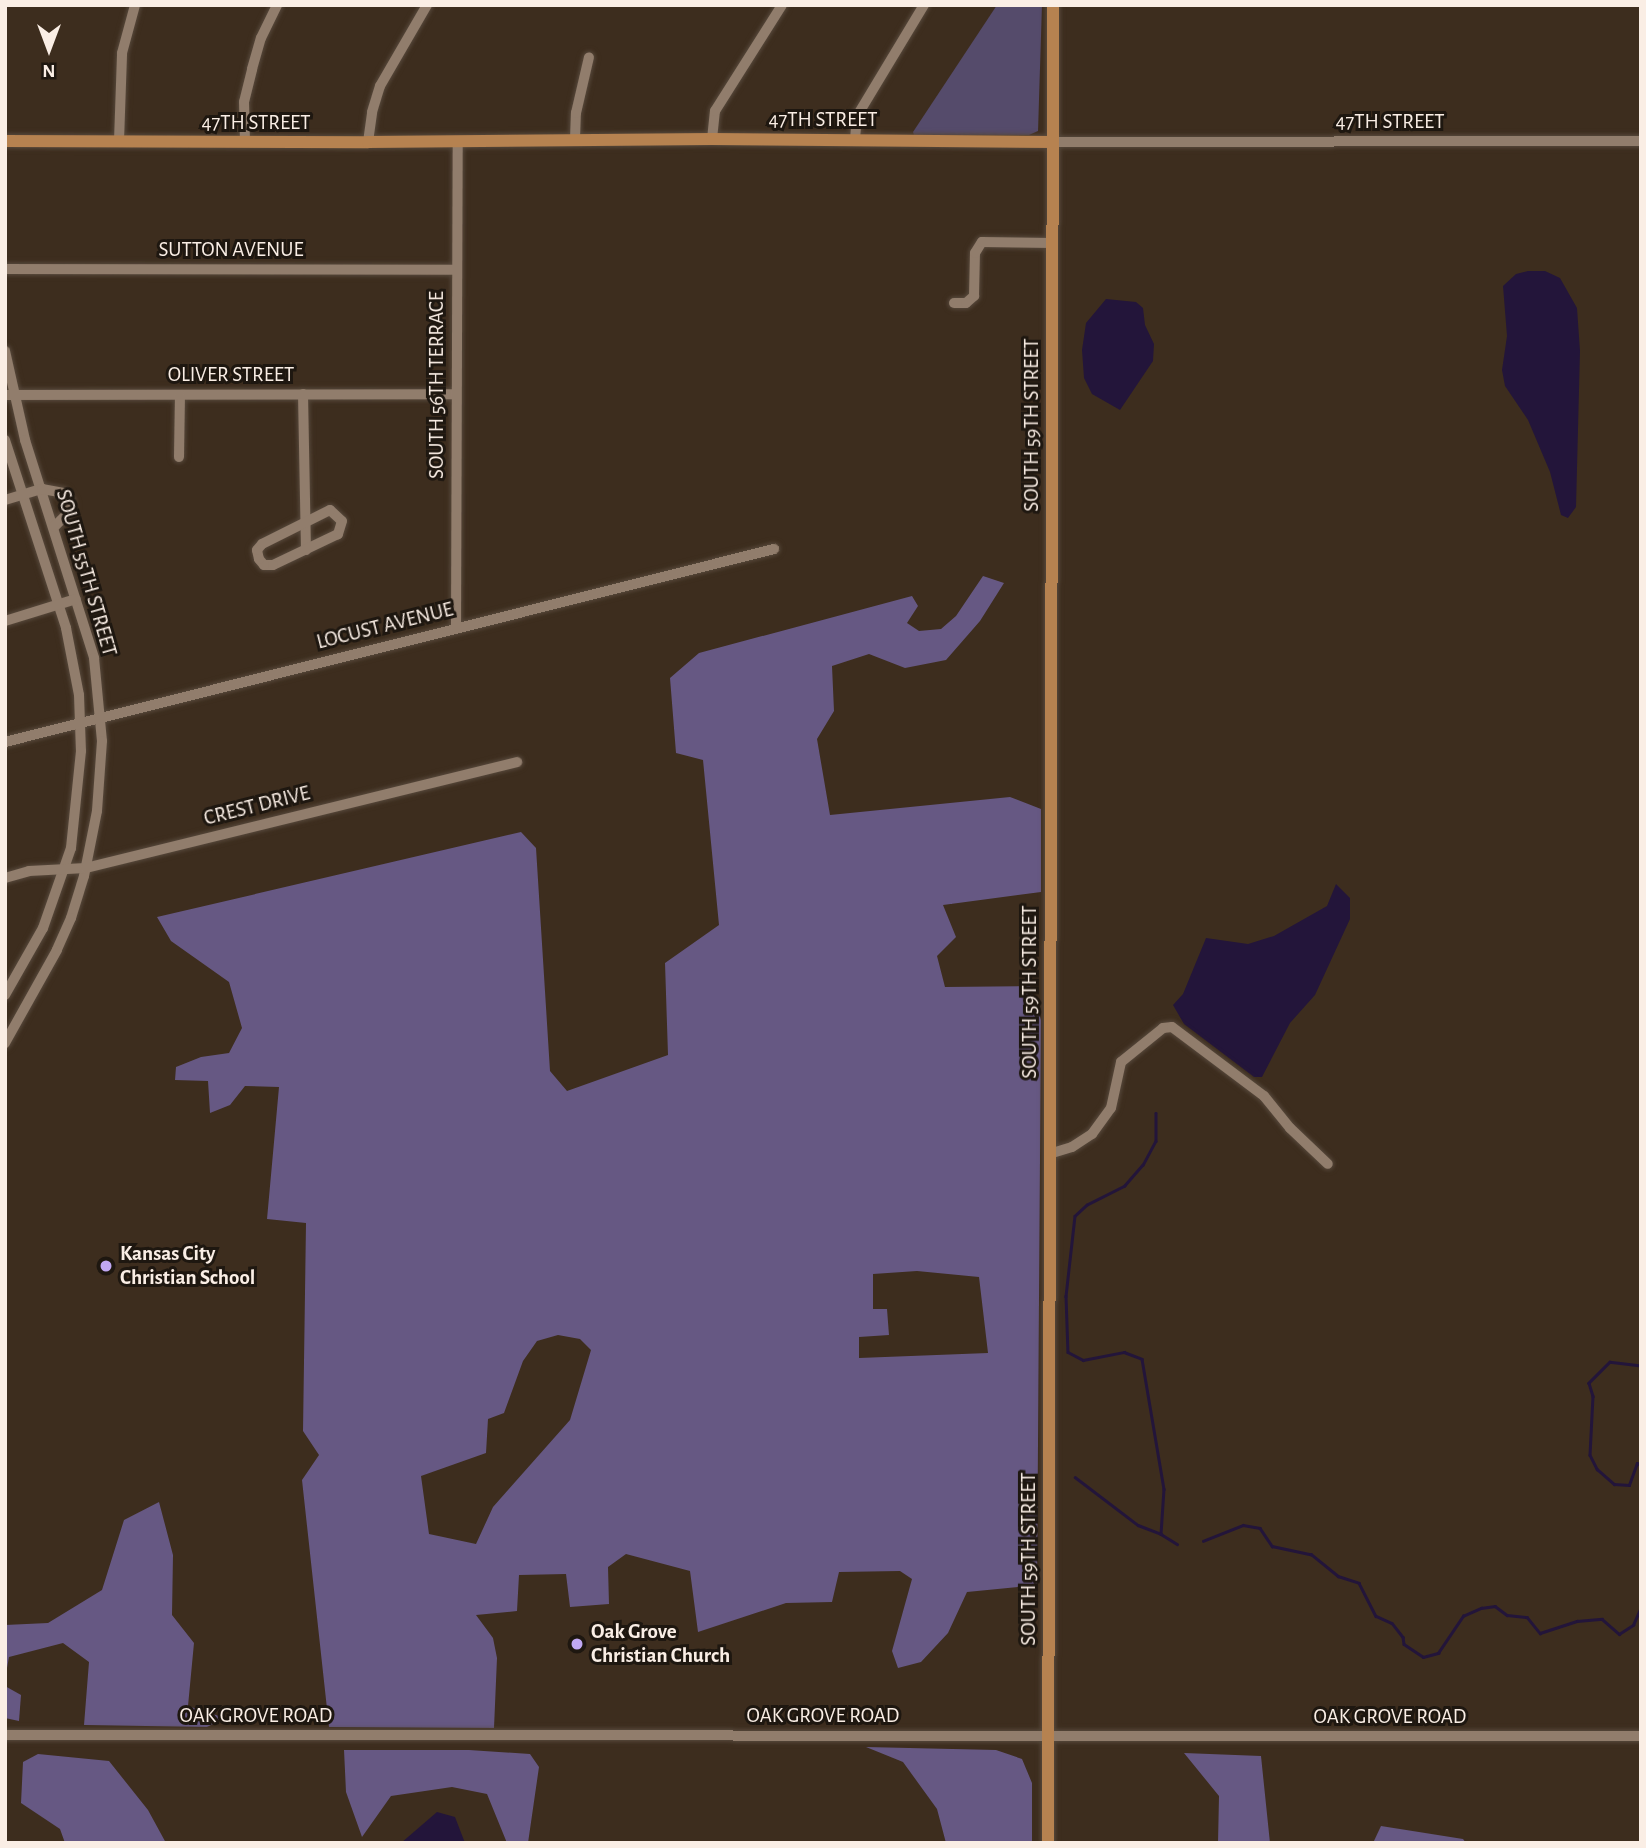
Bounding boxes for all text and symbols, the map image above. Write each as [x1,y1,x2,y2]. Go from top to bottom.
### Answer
north arrow [14,14,84,84]
text: N [42,61,56,80]
street label: 47TH STREET [768,107,878,133]
street label: 47TH STREET [1335,109,1445,135]
street label: 47TH STREET [201,110,311,136]
street label: SUTTON AVENUE [158,237,304,263]
street label: SOUTH 56TH TERRACE [424,291,450,479]
street label: SOUTH 59TH STREET [1019,338,1045,512]
street label: OLIVER STREET [168,362,294,388]
street label: SOUTH 55TH STREET [50,487,122,659]
street label: LOCUST AVENUE [314,597,456,655]
street label: CREST DRIVE [201,781,313,831]
street label: SOUTH 59TH STREET [1017,905,1043,1079]
place label: Kansas City Christian School [120,1241,255,1291]
marker: Kansas City Christian School [98,1258,114,1274]
street label: SOUTH 59TH STREET [1016,1472,1042,1646]
place label: Oak Grove Christian Church [591,1619,730,1669]
marker: Oak Grove Christian Church [569,1636,585,1652]
street label: OAK GROVE ROAD [180,1703,332,1729]
street label: OAK GROVE ROAD [747,1703,899,1729]
street label: OAK GROVE ROAD [1314,1704,1466,1730]

